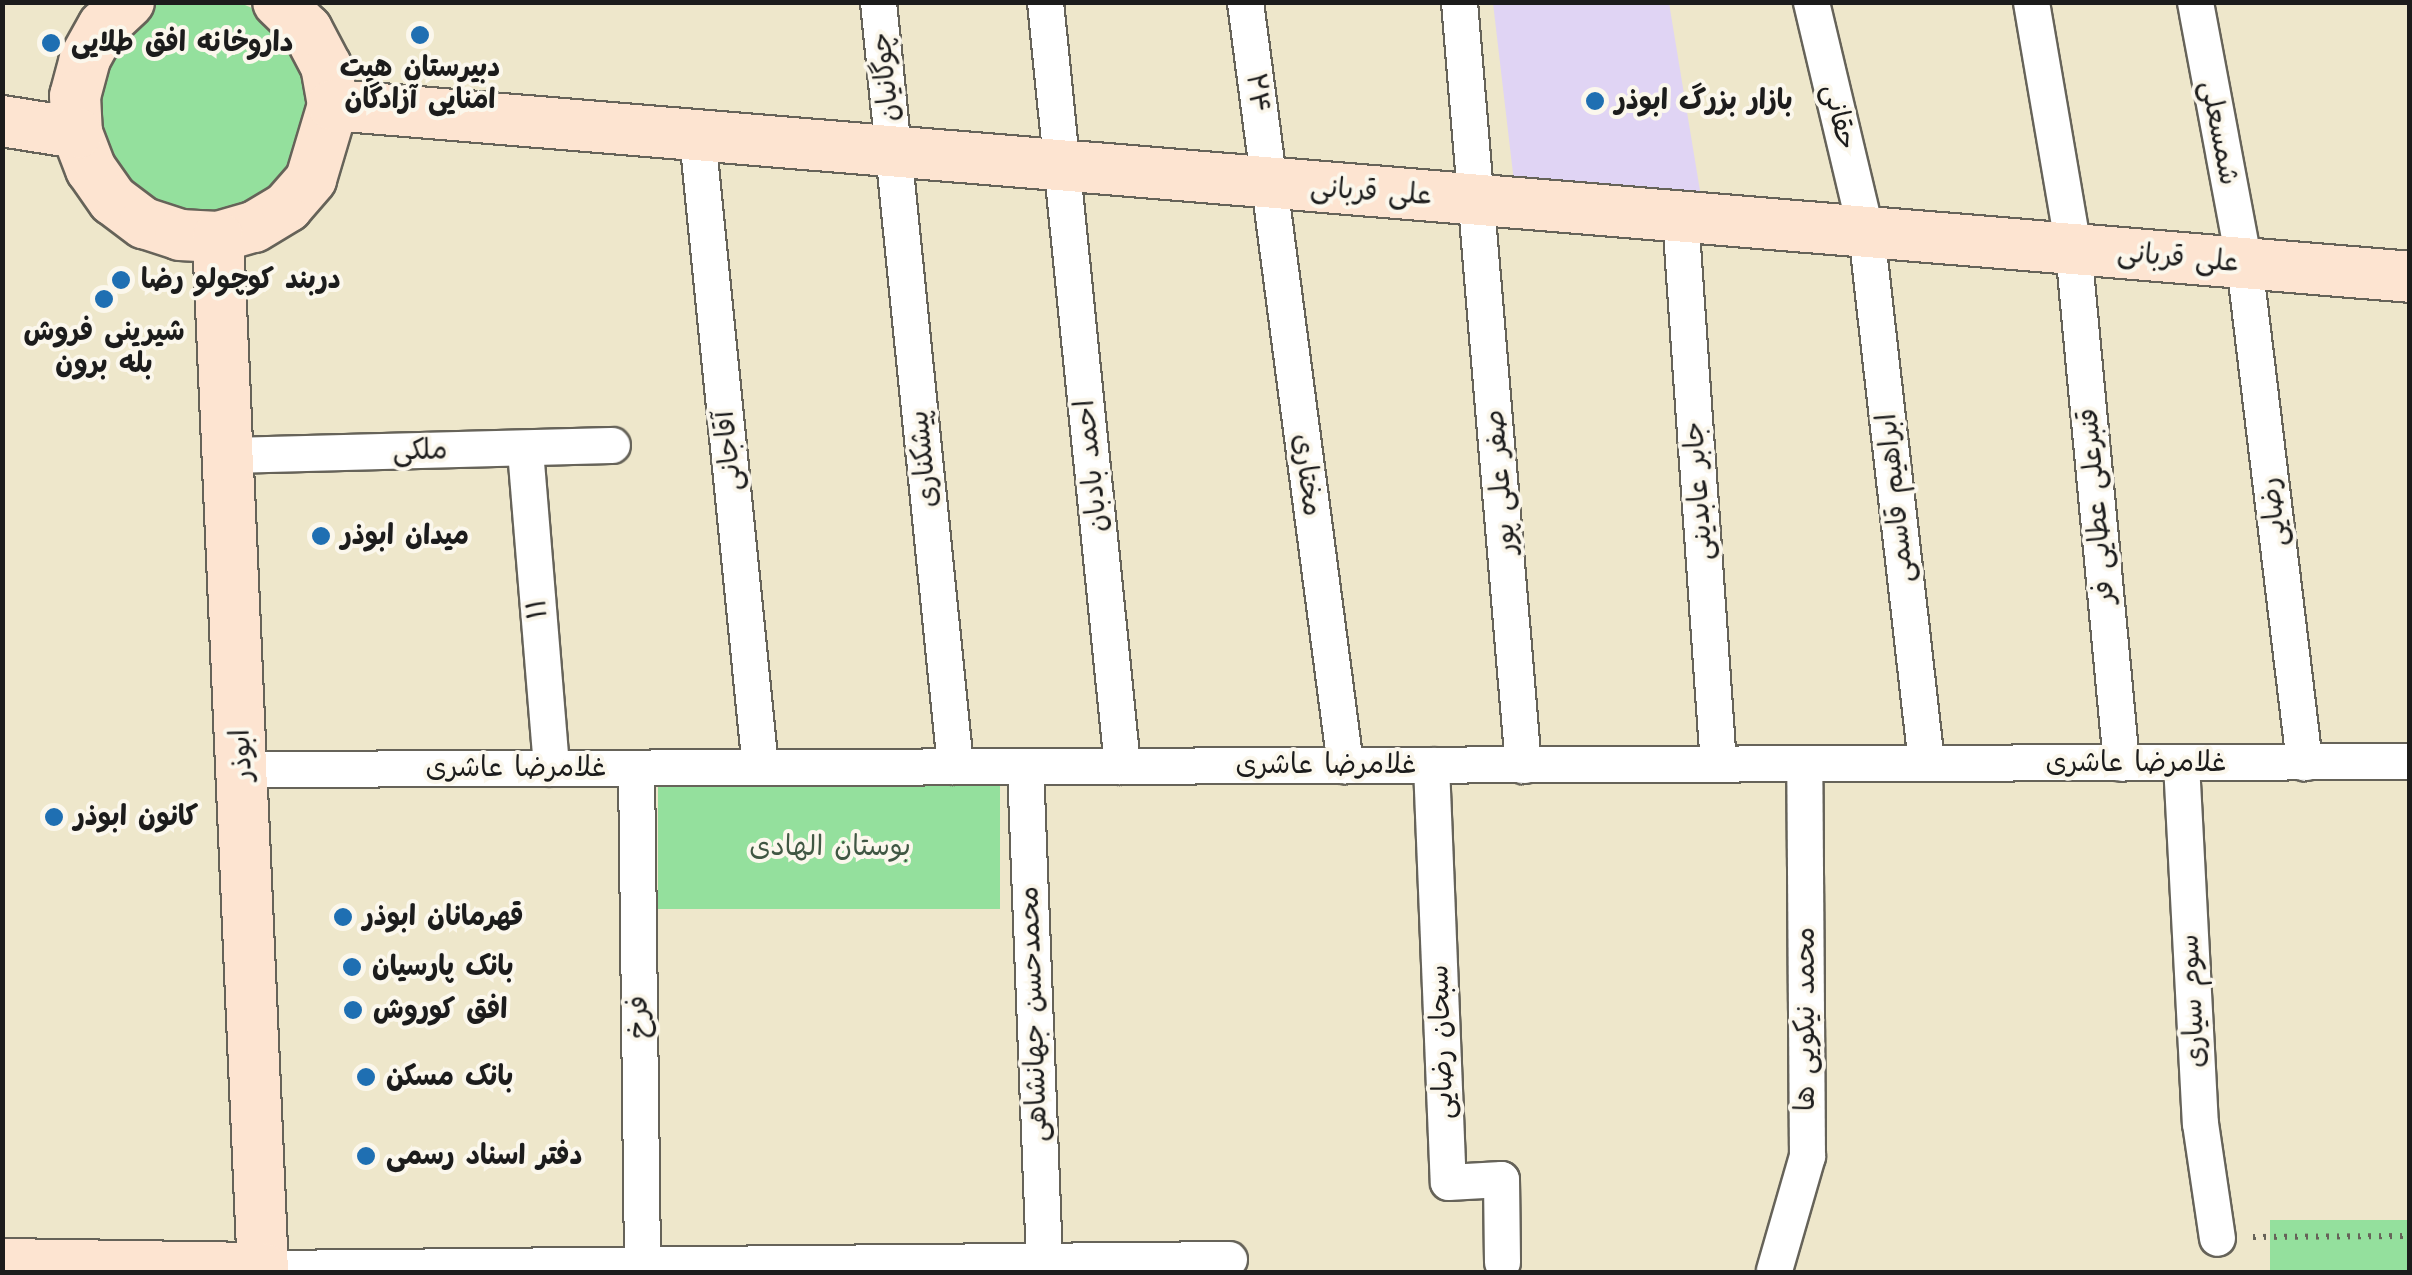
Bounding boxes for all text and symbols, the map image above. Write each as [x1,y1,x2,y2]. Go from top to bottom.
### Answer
marker: دبیرستان هیت امنایی آزادگان [409,24,431,46]
place label: داروخانه افق طلایی [71,26,293,60]
street label: چوگانیان [865,30,907,124]
marker: داروخانه افق طلایی [40,32,62,54]
place label: دبیرستان هیت امنایی آزادگان [340,51,500,117]
street label: ۲۴ [1238,71,1276,115]
street label: شمسعلی [2192,78,2246,188]
street label: حقانی [1815,81,1863,153]
place label: بازار بزرگ ابوذر [1615,84,1793,118]
marker: بازار بزرگ ابوذر [1584,90,1606,112]
street label: علی قربانی [1309,171,1433,213]
street label: علی قربانی [2116,236,2240,280]
place label: دربند کوچولو رضا [141,263,341,297]
marker: دربند کوچولو رضا [110,269,132,291]
marker: شیرینی فروش بله برون [93,288,115,310]
place label: شیرینی فروش بله برون [23,315,185,381]
street label: احمد بادبان [1068,398,1116,534]
street label: قنبرعلی عطایی فر [2072,407,2122,605]
street label: صفر علی پور [1478,408,1524,556]
street label: آقاجانی [708,409,750,493]
street label: پیشکناری [902,409,946,509]
street label: ابراهیم قاسمی [1870,412,1922,584]
street label: جابر عابدینی [1677,420,1721,562]
street label: مختاری [1285,432,1329,518]
street label: ملکی [392,434,448,468]
street label: رضایی [2253,475,2295,549]
place label: میدان ابوذر [341,519,469,553]
marker: میدان ابوذر [310,525,332,547]
street label: ۱۱ [520,597,556,621]
street label: ابوذر [224,728,260,782]
street label: غلامرضا عاشری [2046,746,2226,780]
street label: غلامرضا عاشری [1236,748,1416,782]
street label: غلامرضا عاشری [426,751,606,785]
place label: کانون ابوذر [74,800,198,834]
marker: کانون ابوذر [43,806,65,828]
park label: بوستان الهادی [749,830,911,864]
street label: محمدحسن جهانشاهی [1013,886,1055,1142]
place label: قهرمانان ابوذر [363,900,524,934]
marker: قهرمانان ابوذر [332,906,354,928]
street label: محمد نیکویی ها [1789,927,1823,1111]
street label: سوم سیاری [2173,933,2213,1069]
place label: بانک پارسیان [372,950,513,984]
marker: بانک پارسیان [341,956,363,978]
street label: سبحان رضایی [1423,964,1461,1120]
place label: افق کوروش [373,993,507,1027]
street label: فرخ [622,995,656,1039]
marker: افق کوروش [342,999,364,1021]
place label: بانک مسکن [386,1060,513,1094]
marker: بانک مسکن [355,1066,377,1088]
place label: دفتر اسناد رسمی [386,1139,582,1173]
marker: دفتر اسناد رسمی [355,1145,377,1167]

